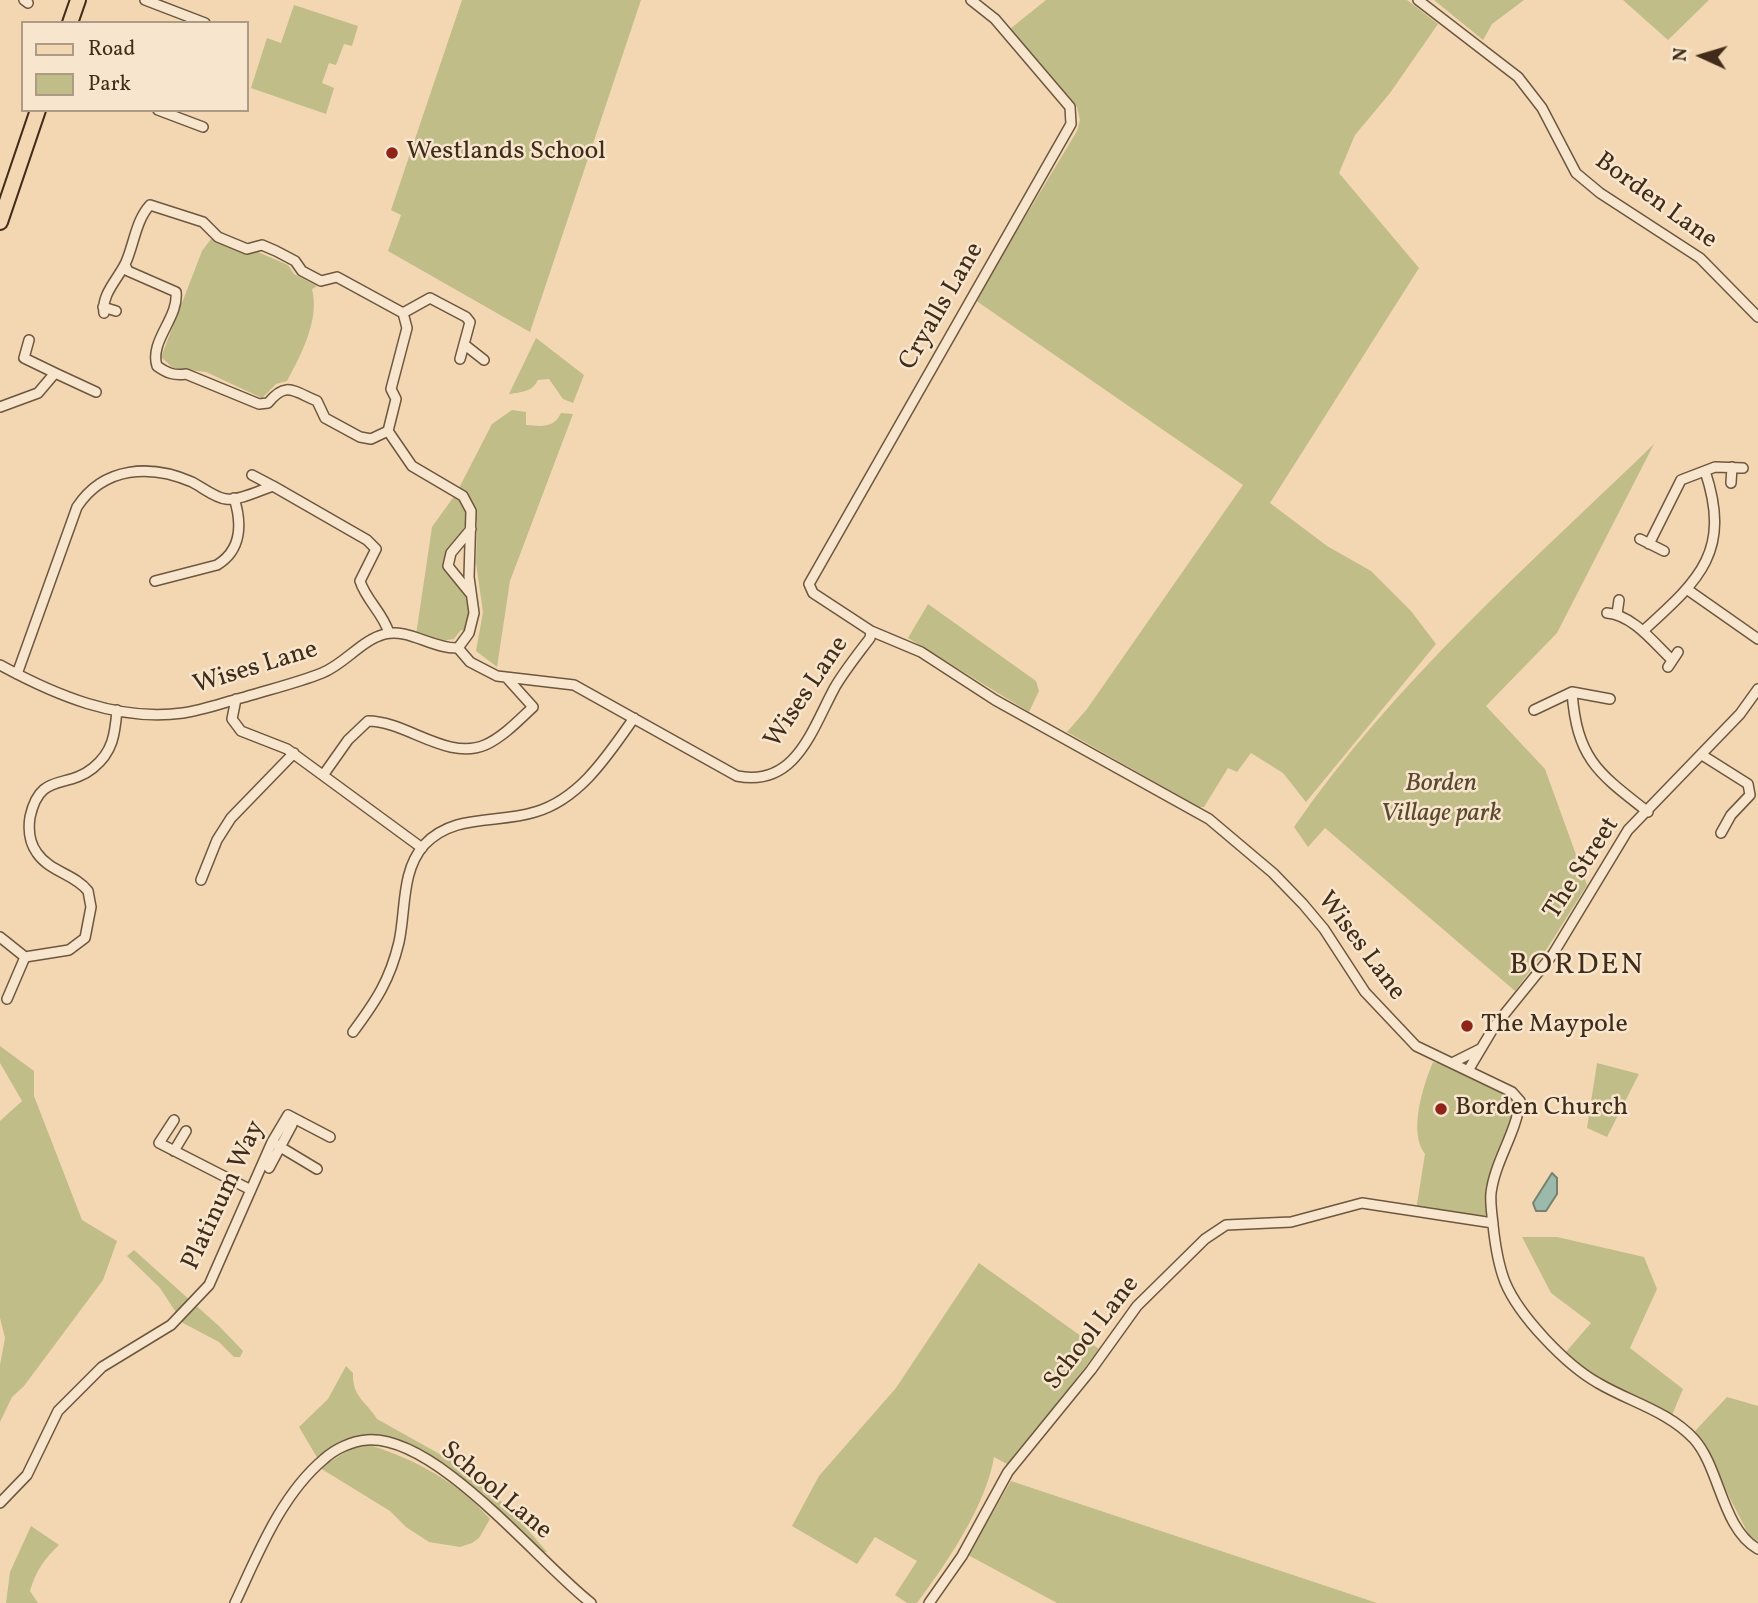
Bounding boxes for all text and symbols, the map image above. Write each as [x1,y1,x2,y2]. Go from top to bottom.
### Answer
legend [21,21,248,112]
north arrow [1667,21,1737,91]
text: Road [88,35,135,64]
text: N [1668,47,1695,62]
text: Park [88,70,131,99]
place label: Westlands School [406,137,606,169]
marker: Westlands School [384,145,400,161]
street label: Borden Lane [1588,147,1722,257]
street label: Cryalls Lane [894,238,992,376]
street label: Wises Lane [759,631,857,755]
street label: Wises Lane [190,635,322,703]
park label: Borden Village park [1380,769,1502,830]
street label: The Street [1538,812,1628,926]
street label: Wises Lane [1309,886,1411,1008]
district label: BORDEN [1510,949,1644,985]
place label: The Maypole [1481,1010,1628,1042]
marker: The Maypole [1459,1018,1475,1034]
place label: Borden Church [1455,1093,1628,1125]
marker: Borden Church [1433,1101,1449,1117]
street label: Platinum Way [177,1116,273,1276]
street label: School Lane [1039,1271,1147,1397]
street label: School Lane [433,1436,557,1548]

